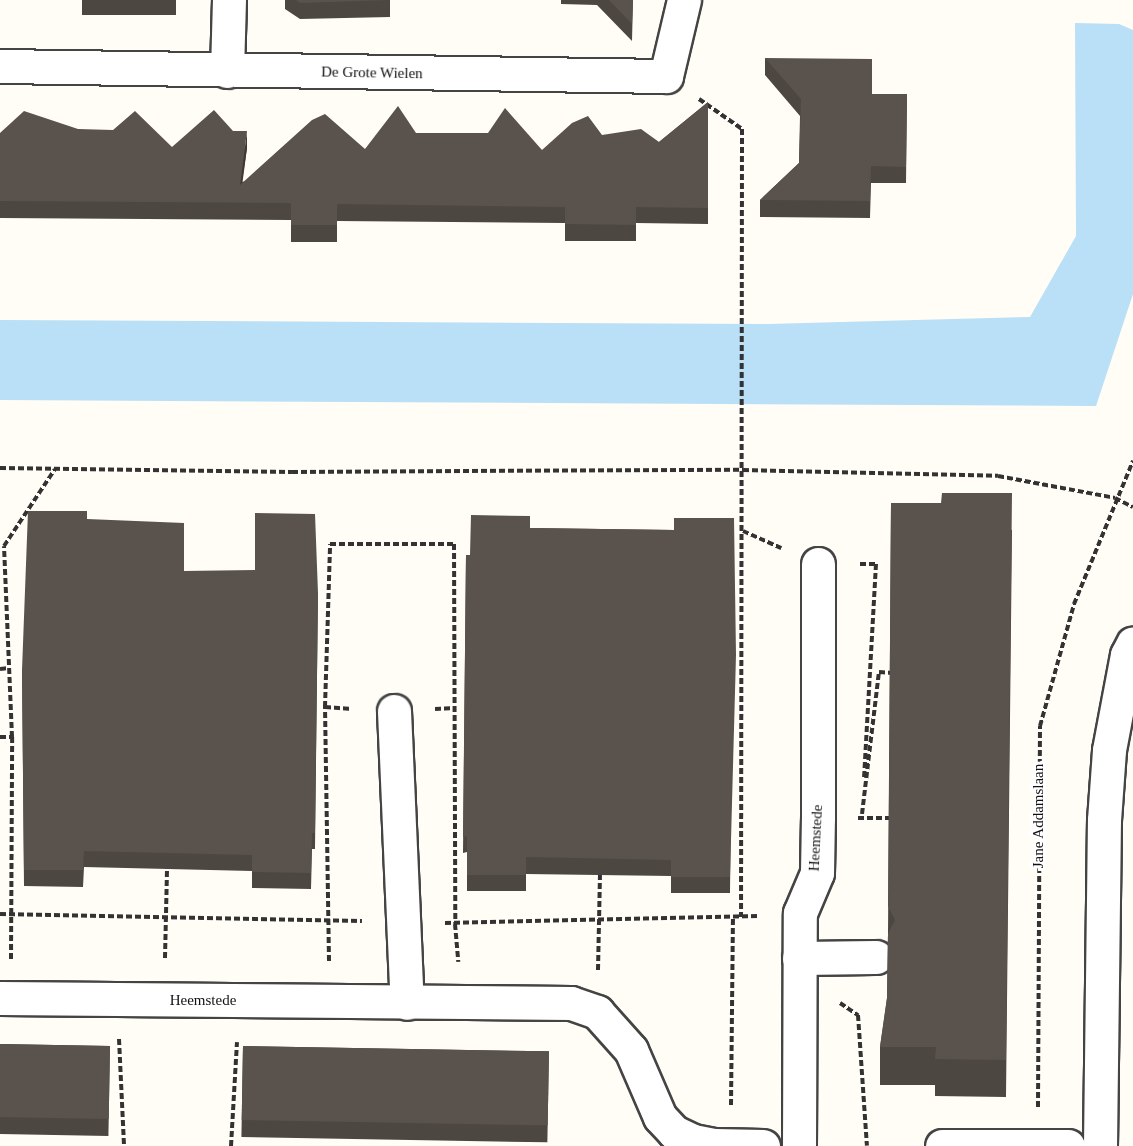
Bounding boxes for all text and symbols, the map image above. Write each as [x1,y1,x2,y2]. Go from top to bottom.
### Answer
street label: De Grote Wielen [321,63,423,83]
street label: Jane Addamslaan [1030,763,1048,869]
street label: Heemstede [805,804,827,872]
street label: Heemstede [170,992,236,1010]

